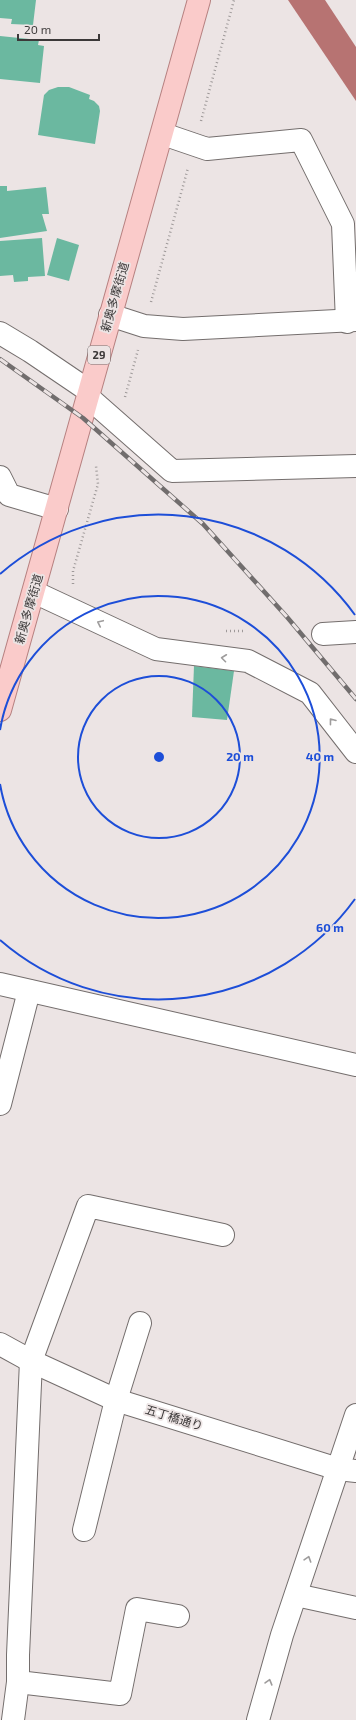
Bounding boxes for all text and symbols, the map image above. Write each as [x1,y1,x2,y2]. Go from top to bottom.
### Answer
scale bar [18,16,99,42]
text: 20 m [24,22,51,36]
street label: 新奥多摩街道 [97,260,131,333]
road number: 29 [88,346,110,364]
street label: 新奥多摩街道 [11,572,45,645]
one-way arrow [97,620,105,628]
one-way arrow [221,654,227,663]
one-way arrow [330,719,337,726]
text: 20 m [226,749,254,763]
text: 40 m [306,749,334,763]
centre of rings [152,750,166,764]
text: 60 m [316,920,344,934]
street label: 五丁橋通り [144,1402,205,1433]
one-way arrow [303,1555,312,1562]
one-way arrow [264,1679,273,1686]

